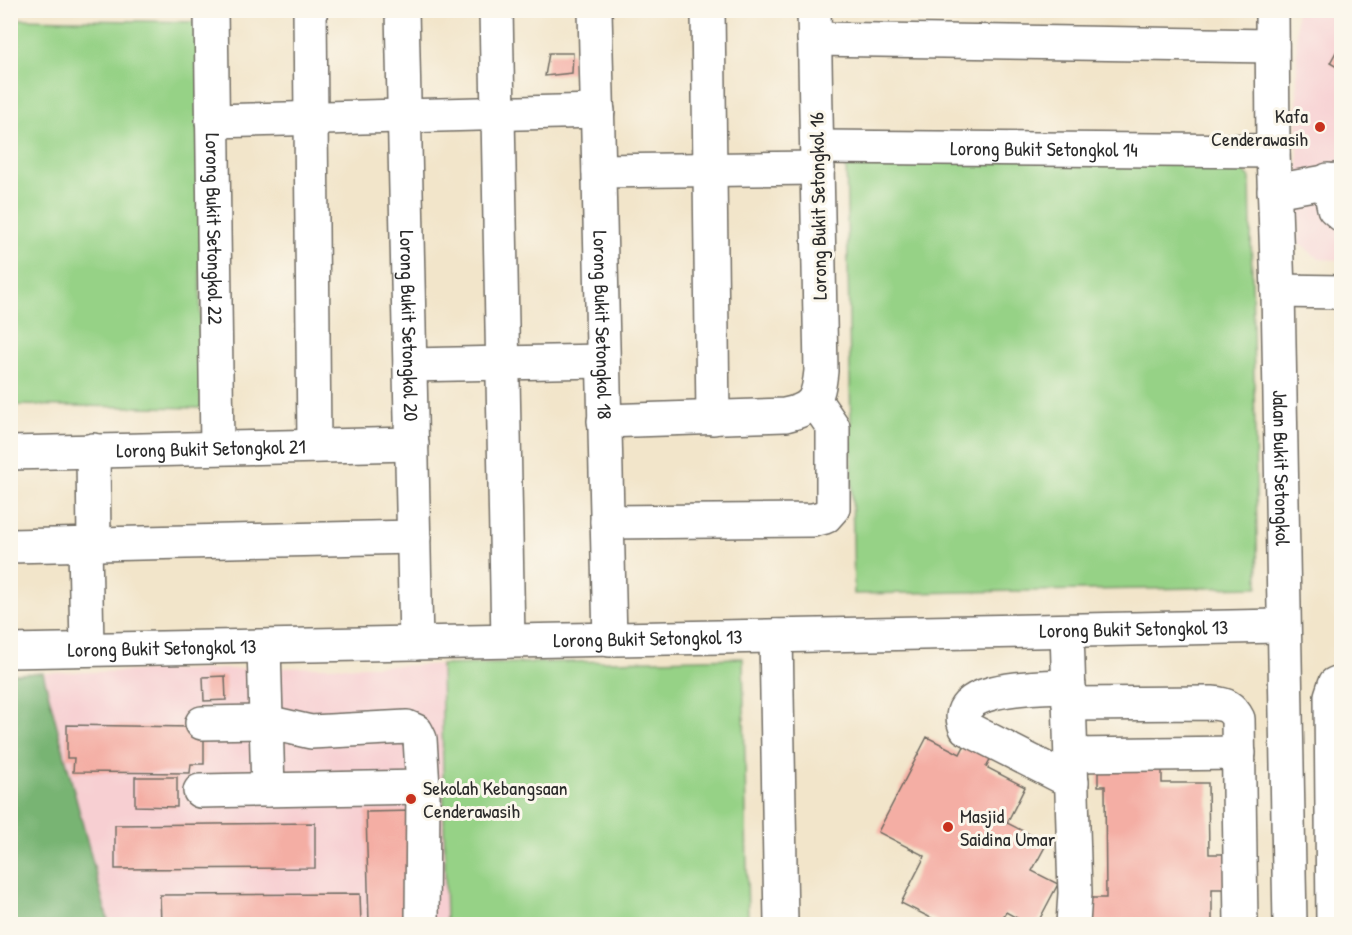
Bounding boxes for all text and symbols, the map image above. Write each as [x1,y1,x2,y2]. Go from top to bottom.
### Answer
place label: Kafa Cenderawasih [1211,102,1308,152]
street label: Lorong Bukit Setongkol 16 [802,112,833,300]
marker: Kafa Cenderawasih [1313,120,1327,134]
street label: Lorong Bukit Setongkol 22 [200,133,229,325]
street label: Lorong Bukit Setongkol 14 [950,134,1138,163]
street label: Lorong Bukit Setongkol 20 [394,230,425,422]
street label: Lorong Bukit Setongkol 18 [587,230,619,419]
street label: Jalan Bukit Setongkol [1267,389,1297,547]
street label: Lorong Bukit Setongkol 21 [116,432,306,464]
street label: Lorong Bukit Setongkol 13 [1039,613,1228,644]
street label: Lorong Bukit Setongkol 13 [553,623,743,653]
street label: Lorong Bukit Setongkol 13 [67,632,257,663]
place label: Sekolah Kebangsaan Cenderawasih [423,774,568,824]
marker: Sekolah Kebangsaan Cenderawasih [404,792,418,806]
place label: Masjid Saidina Umar [960,802,1056,852]
marker: Masjid Saidina Umar [941,820,955,834]

